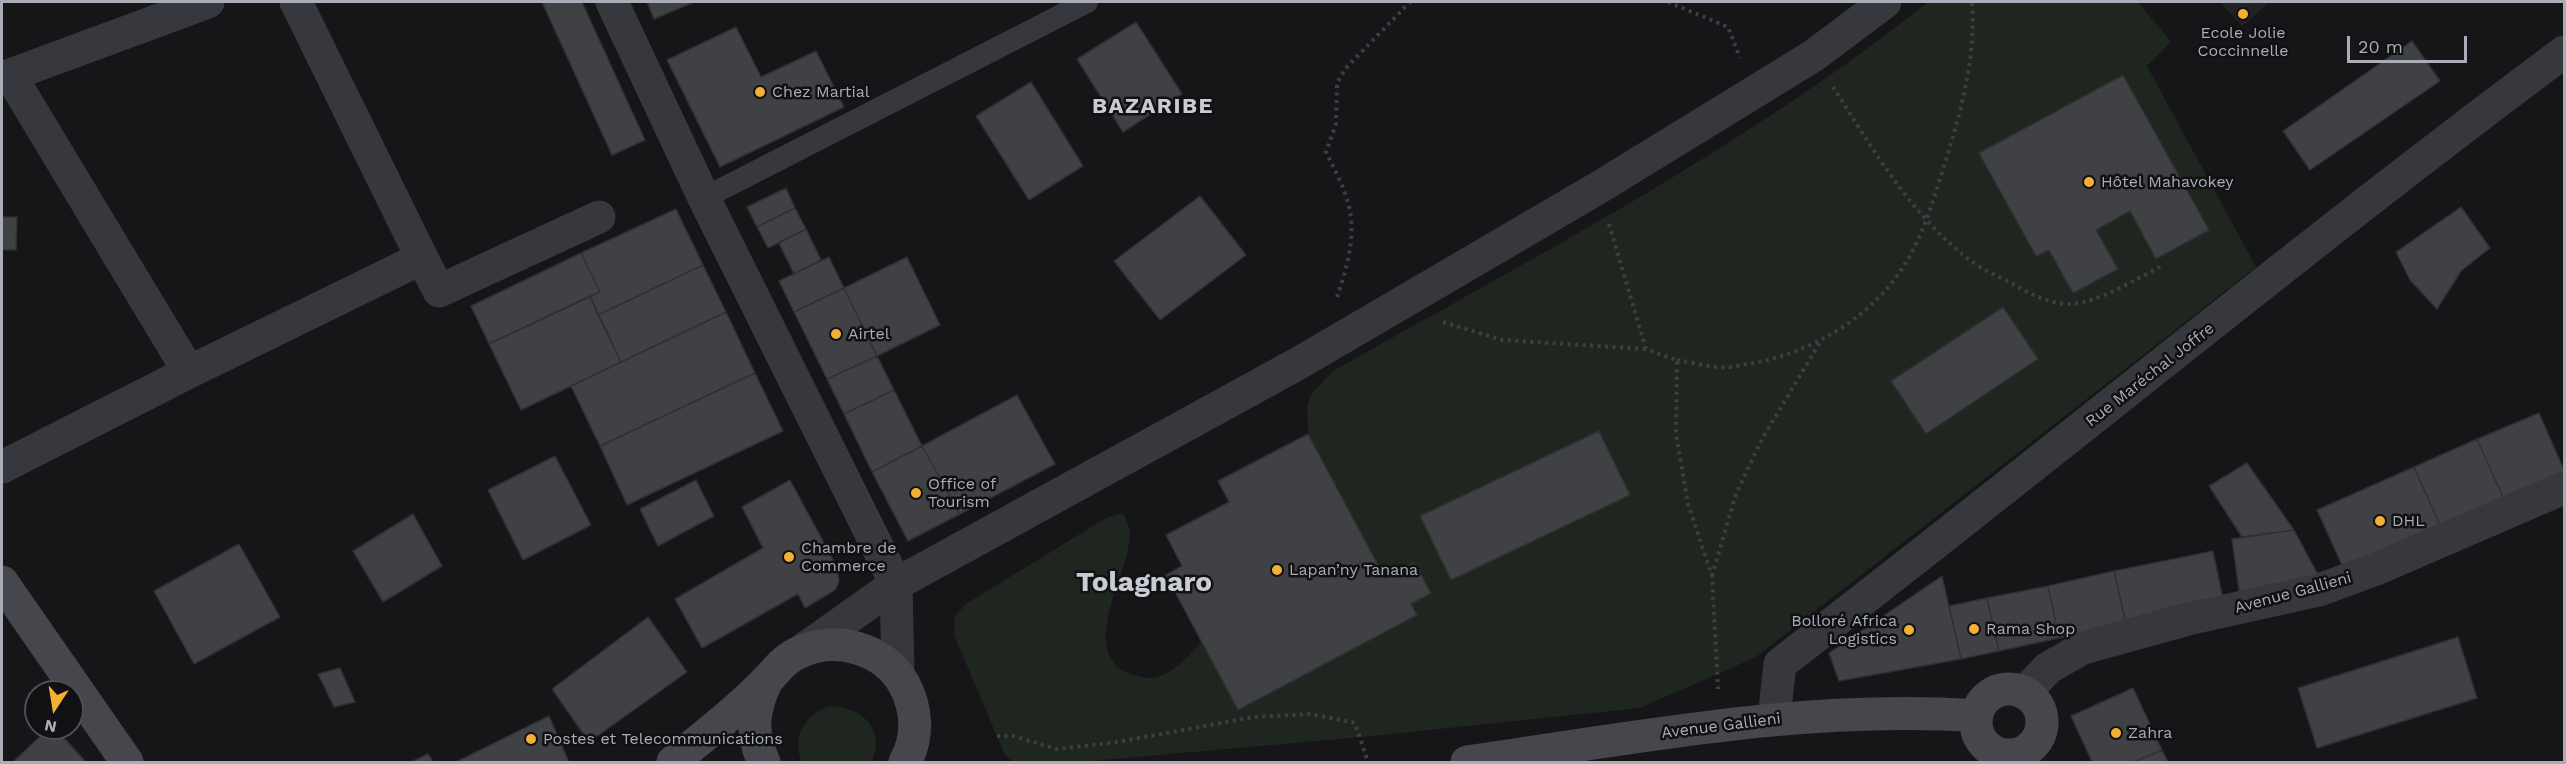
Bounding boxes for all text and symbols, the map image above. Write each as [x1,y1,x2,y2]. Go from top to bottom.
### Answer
marker: Ecole Jolie Coccinnelle [2236,7,2250,21]
place label: Ecole Jolie Coccinnelle [2198,23,2288,61]
scale bar [2350,24,2470,62]
text: 20 m [2358,36,2403,57]
place label: Chez Martial [772,82,870,102]
marker: Chez Martial [753,85,767,99]
district label: BAZARIBE [1092,94,1214,120]
place label: Hôtel Mahavokey [2101,172,2233,192]
marker: Hôtel Mahavokey [2082,175,2096,189]
street label: Rue Maréchal Joffre [2082,319,2218,431]
place label: Airtel [848,324,890,344]
marker: Airtel [829,327,843,341]
place label: Office of Tourism [928,474,996,512]
marker: Office of Tourism [909,486,923,500]
place label: DHL [2392,511,2425,531]
marker: DHL [2373,514,2387,528]
place label: Chambre de Commerce [801,538,896,576]
marker: Chambre de Commerce [782,550,796,564]
place label: Lapan’ny Tanana [1289,560,1418,580]
marker: Lapan’ny Tanana [1270,563,1284,577]
district label: Tolagnaro [1076,566,1212,600]
street label: Avenue Gallieni [2232,568,2354,618]
place label: Bolloré Africa Logistics [1791,611,1897,649]
place label: Rama Shop [1986,619,2075,639]
marker: Rama Shop [1967,622,1981,636]
marker: Bolloré Africa Logistics [1902,623,1916,637]
north arrow [24,680,84,740]
street label: Avenue Gallieni [1660,709,1782,743]
text: N [43,716,58,737]
place label: Zahra [2128,723,2172,743]
marker: Zahra [2109,726,2123,740]
place label: Postes et Telecommunications [543,729,783,749]
marker: Postes et Telecommunications [524,732,538,746]

